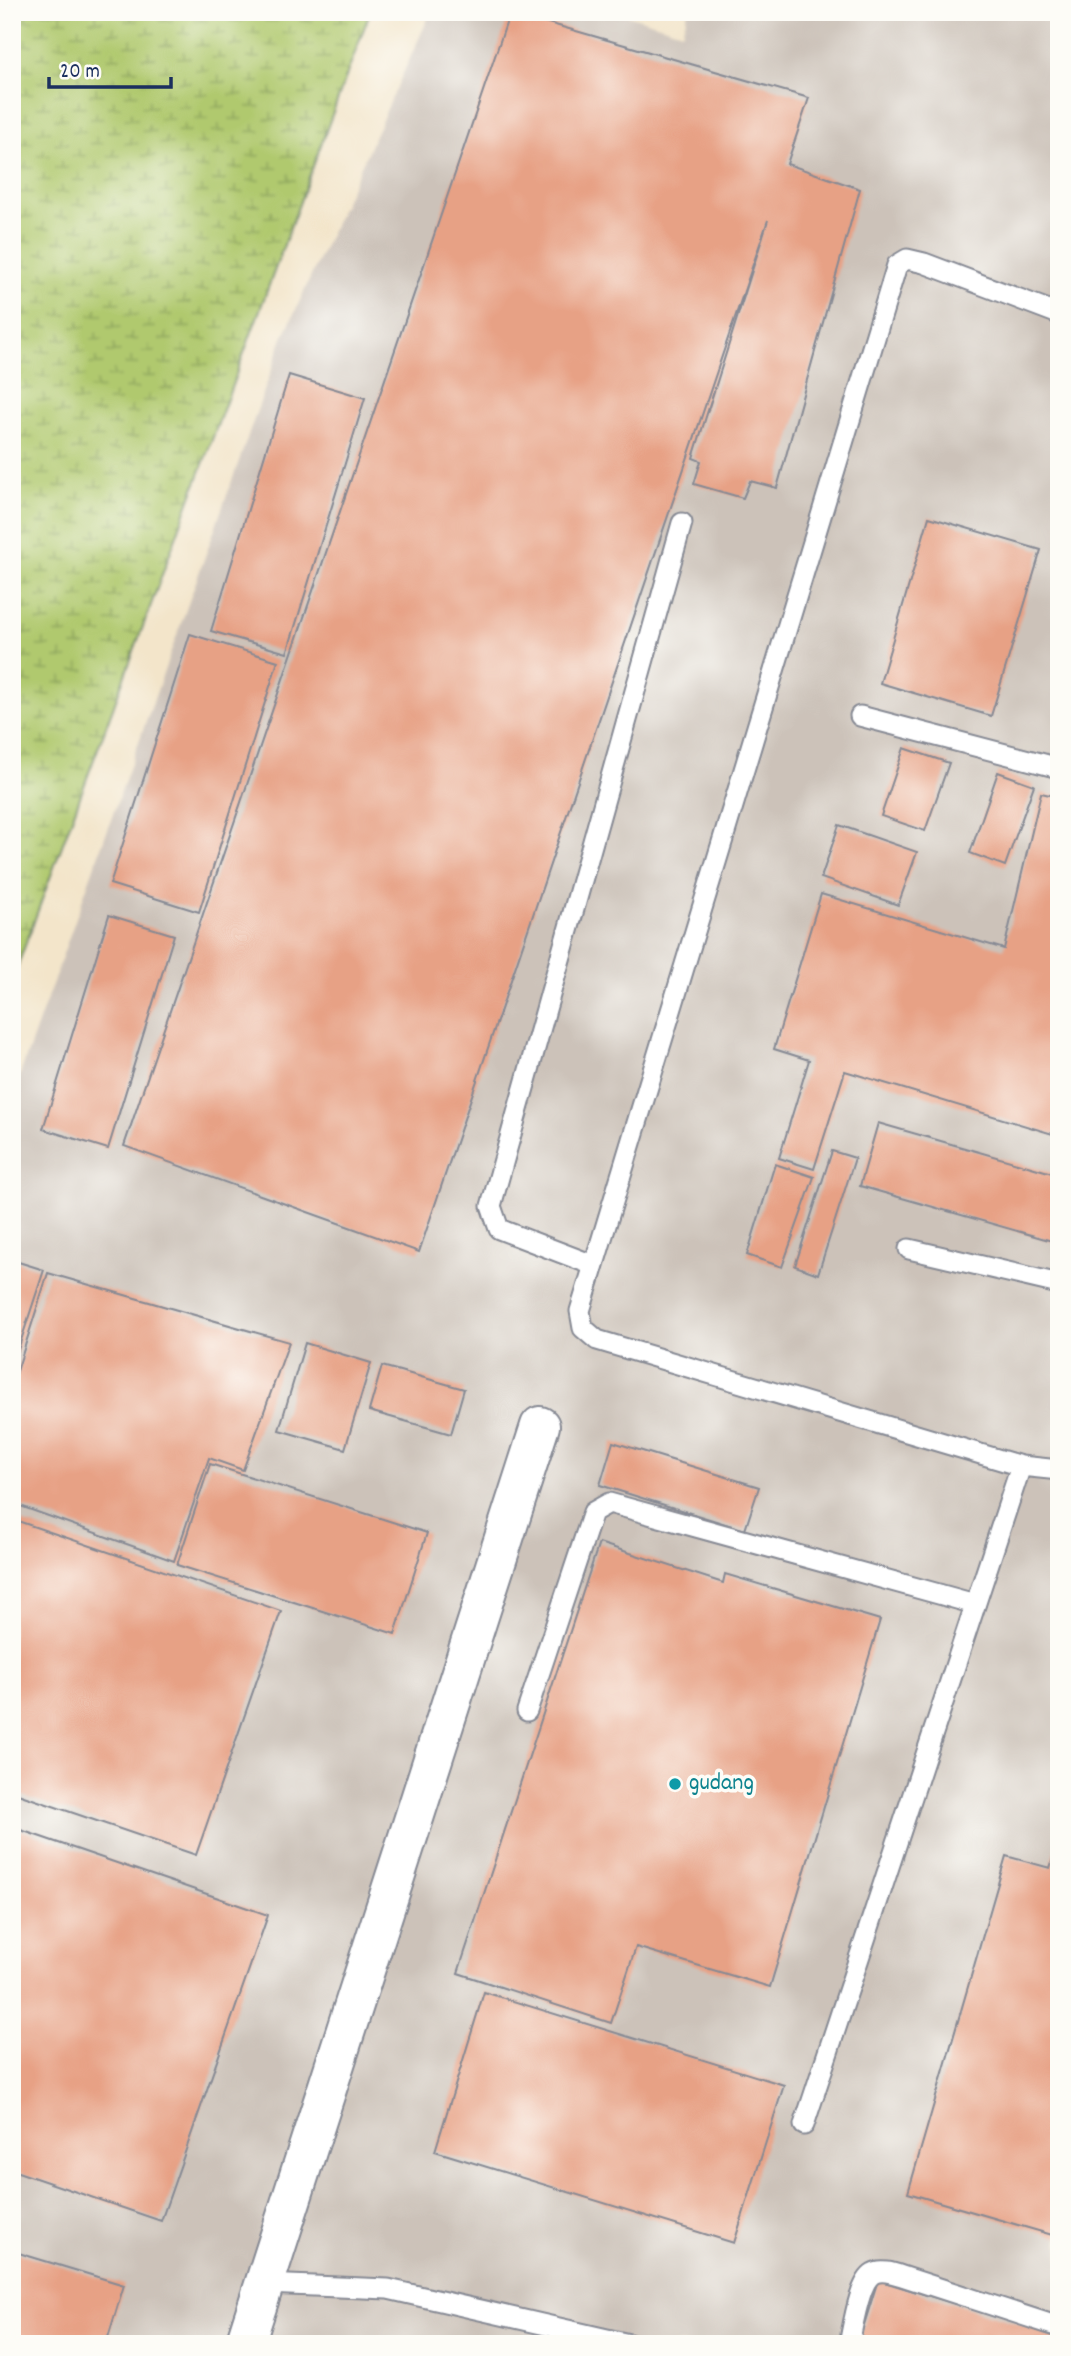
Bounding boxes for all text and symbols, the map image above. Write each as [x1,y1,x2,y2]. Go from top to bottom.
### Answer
scale bar [49,46,172,90]
text: 20 m [60,58,100,88]
place label: gudang [689,1767,754,1801]
marker: gudang [667,1776,683,1792]

